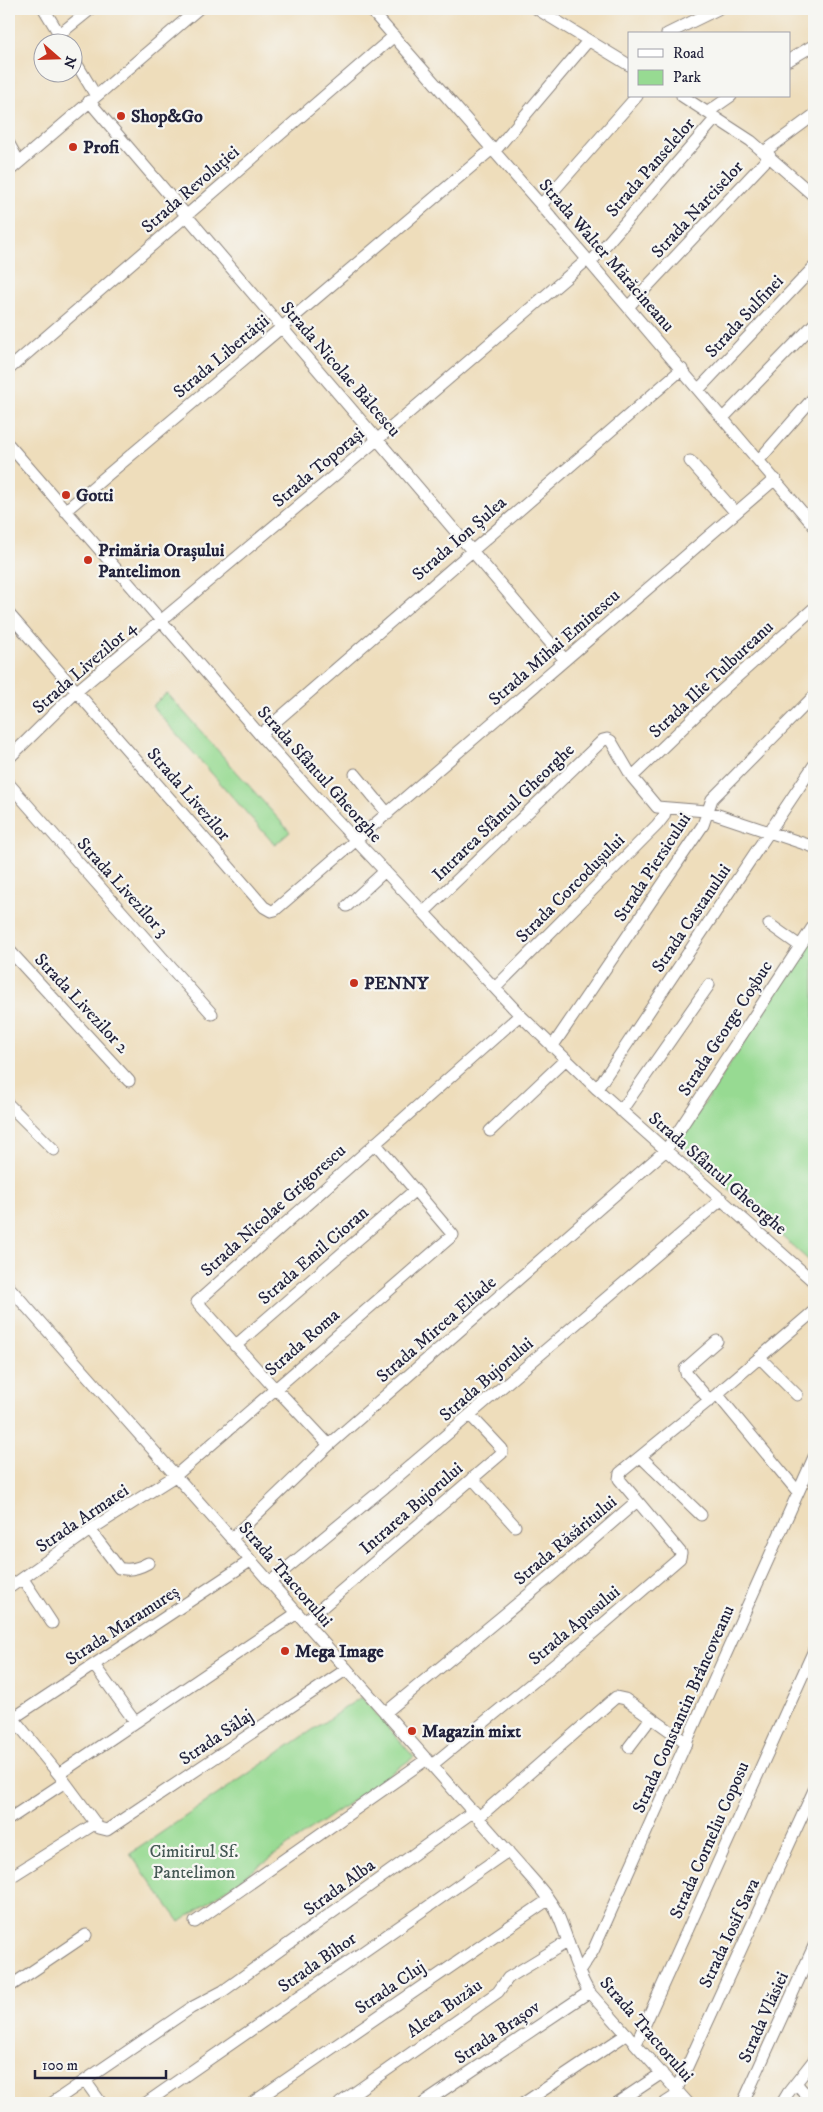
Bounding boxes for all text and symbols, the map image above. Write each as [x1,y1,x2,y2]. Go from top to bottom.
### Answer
north arrow [32,32,82,82]
legend [628,32,790,98]
text: Road [673,44,705,63]
text: N [59,54,80,71]
text: Park [673,68,702,87]
place label: Shop&Go [131,106,203,128]
marker: Shop&Go [115,110,127,122]
street label: Strada Panselelor [602,113,700,222]
place label: Profi [83,137,120,159]
marker: Profi [67,141,79,153]
street label: Strada Revoluției [137,141,244,238]
street label: Strada Narciselor [647,156,749,263]
street label: Strada Walter Mărăcineanu [534,175,679,337]
street label: Strada Sulfinei [701,271,789,363]
street label: Strada Nicolae Bălcescu [276,298,405,442]
street label: Strada Libertății [169,310,274,403]
street label: Strada Toporași [268,423,369,513]
place label: Gotti [76,485,114,507]
marker: Gotti [60,489,72,501]
street label: Strada Ion Șulea [408,492,512,586]
place label: Primăria Orașului Pantelimon [98,540,225,583]
marker: Primăria Orașului Pantelimon [82,554,94,566]
street label: Strada Mihai Eminescu [484,585,625,711]
street label: Strada Livezilor 4 [28,616,142,719]
street label: Strada Ilie Tulbureanu [645,616,779,743]
street label: Strada Sfântul Gheorghe [252,702,386,848]
street label: Intrarea Sfântul Gheorghe [428,739,579,886]
street label: Strada Livezilor [142,744,235,846]
street label: Strada Piersicului [610,809,696,926]
street label: Strada Corcodușului [512,830,630,948]
street label: Strada Livezilor 3 [72,833,173,942]
street label: Strada Castanului [648,860,736,977]
street label: Strada Livezilor 2 [29,949,133,1058]
street label: Strada George Coșbuc [674,956,778,1100]
place label: PENNY [364,973,429,995]
marker: PENNY [348,977,360,989]
street label: Strada Sfântul Gheorghe [644,1108,791,1240]
street label: Strada Nicolae Grigorescu [197,1140,351,1282]
street label: Strada Emil Cioran [254,1201,374,1310]
street label: Strada Mircea Eliade [372,1272,501,1388]
street label: Strada Roma [261,1304,345,1381]
street label: Strada Bujorului [435,1333,538,1427]
street label: Intrarea Bujorului [356,1458,468,1560]
street label: Strada Armatei [32,1480,133,1558]
street label: Strada Răsăritului [510,1491,622,1590]
street label: Strada Tractorului [233,1517,337,1632]
street label: Strada Maramureș [62,1581,183,1671]
street label: Strada Apusului [524,1581,625,1670]
street label: Strada Constantin Brâncoveanu [628,1602,740,1817]
place label: Mega Image [295,1641,384,1663]
marker: Mega Image [279,1645,291,1657]
street label: Strada Sălaj [175,1705,258,1771]
place label: Magazin mixt [422,1721,521,1743]
marker: Magazin mixt [406,1725,418,1737]
street label: Strada Corneliu Coposu [665,1758,755,1923]
park label: Cimitirul Sf. Pantelimon [149,1841,239,1884]
street label: Strada Alba [300,1854,380,1921]
street label: Strada Iosif Sava [695,1875,765,1992]
street label: Strada Bihor [274,1928,361,1998]
street label: Strada Cluj [351,1956,430,2019]
street label: Strada Vlăsiei [734,1968,794,2066]
street label: Strada Tractorului [594,1972,698,2087]
street label: Aleea Buzău [402,1975,487,2043]
street label: Strada Brașov [451,1996,545,2069]
scale bar [35,2047,166,2079]
text: 100 m [42,2056,78,2075]

